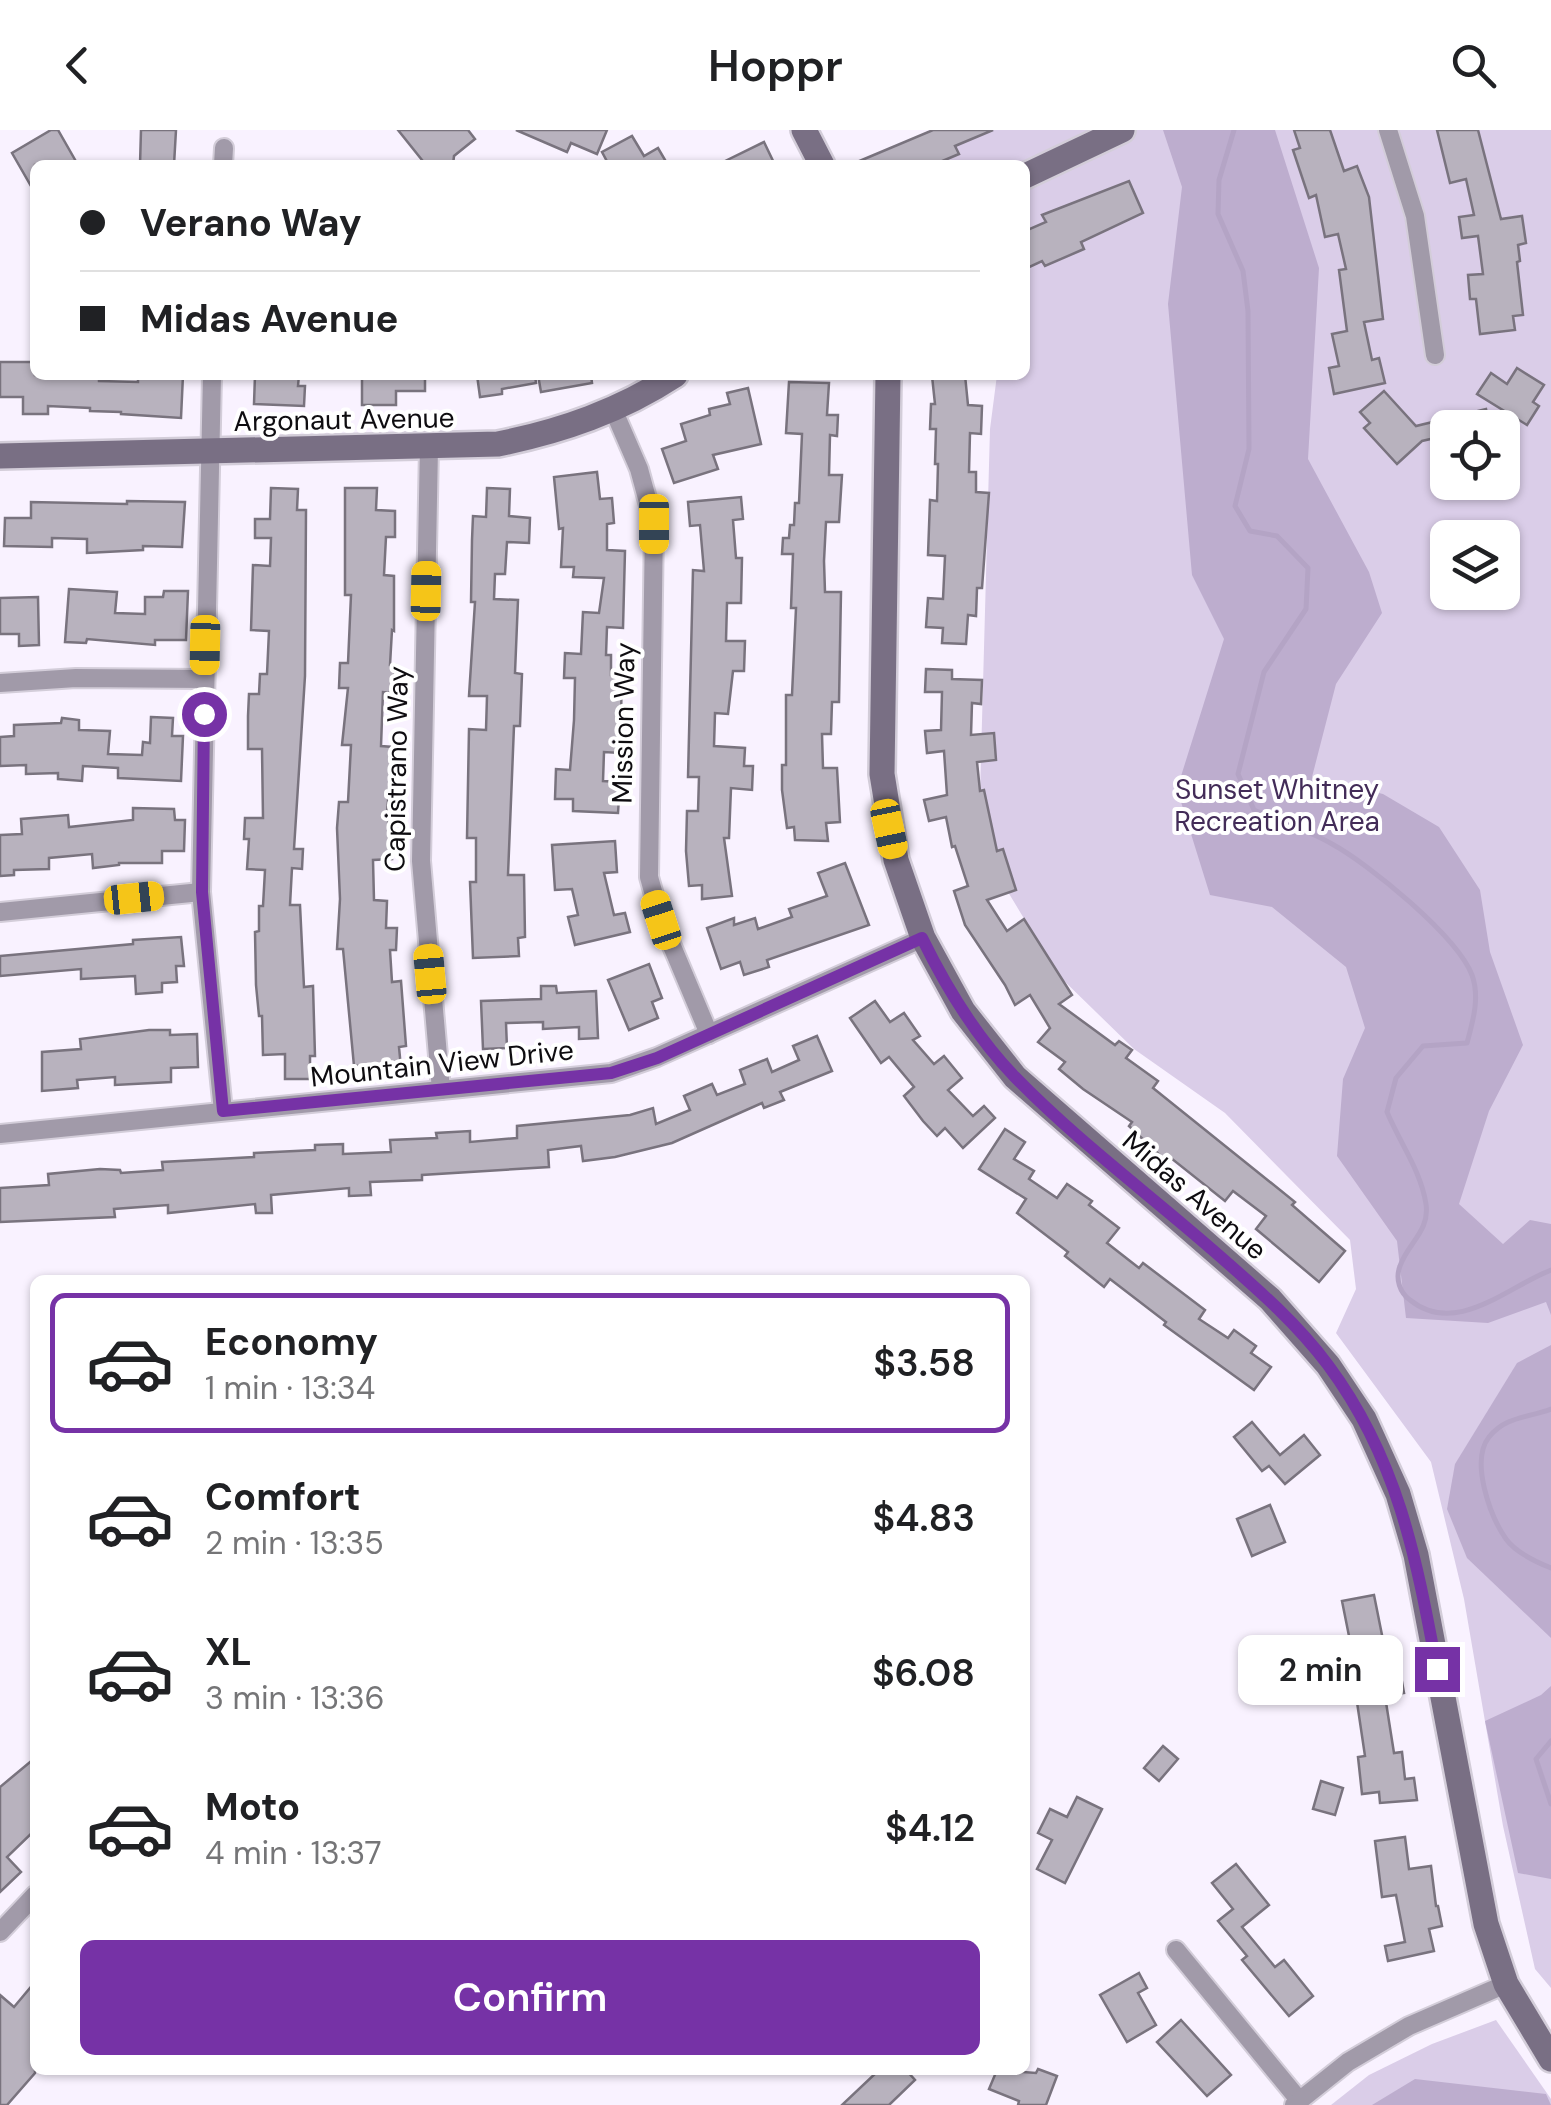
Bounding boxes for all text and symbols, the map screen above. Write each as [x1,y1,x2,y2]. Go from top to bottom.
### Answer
text: Hoppr [708,36,843,95]
icon: back [50,38,105,93]
icon: search [1446,38,1501,93]
text: Verano Way [140,198,362,248]
text: Midas Avenue [140,294,398,344]
street label: Argonaut Avenue [233,399,455,440]
map controls [1430,410,1520,610]
button: locate [1430,410,1520,500]
car [639,494,669,554]
button: layers [1430,520,1520,610]
car [410,561,442,621]
car [189,615,221,675]
street label: Mission Way [604,642,643,804]
street label: Capistrano Way [376,666,417,872]
route start [182,692,227,737]
park label: Sunset Whitney Recreation Area [1174,771,1380,840]
car [868,797,910,861]
car [103,880,165,916]
car [637,887,685,953]
car [412,943,448,1005]
street label: Mountain View Drive [309,1031,576,1096]
street label: Midas Avenue [1115,1122,1275,1268]
text: Economy [205,1317,378,1367]
icon: car [85,1318,175,1408]
text: $3.58 [873,1338,975,1388]
text: 1 min · 13:34 [205,1367,375,1409]
text: Comfort [205,1472,361,1522]
icon: car [85,1473,175,1563]
text: $4.83 [873,1493,975,1543]
text: 2 min · 13:35 [205,1522,384,1564]
text: XL [205,1627,252,1677]
icon: car [85,1628,175,1718]
callout: 2 min [1237,1634,1402,1704]
route end [1415,1647,1460,1692]
text: $6.08 [872,1648,975,1698]
text: 2 min [1279,1649,1362,1691]
text: 3 min · 13:36 [205,1677,385,1719]
text: Moto [205,1782,300,1832]
icon: car [85,1783,175,1873]
text: $4.12 [885,1803,975,1853]
text: 4 min · 13:37 [205,1832,382,1874]
button: Confirm [80,1940,980,2055]

